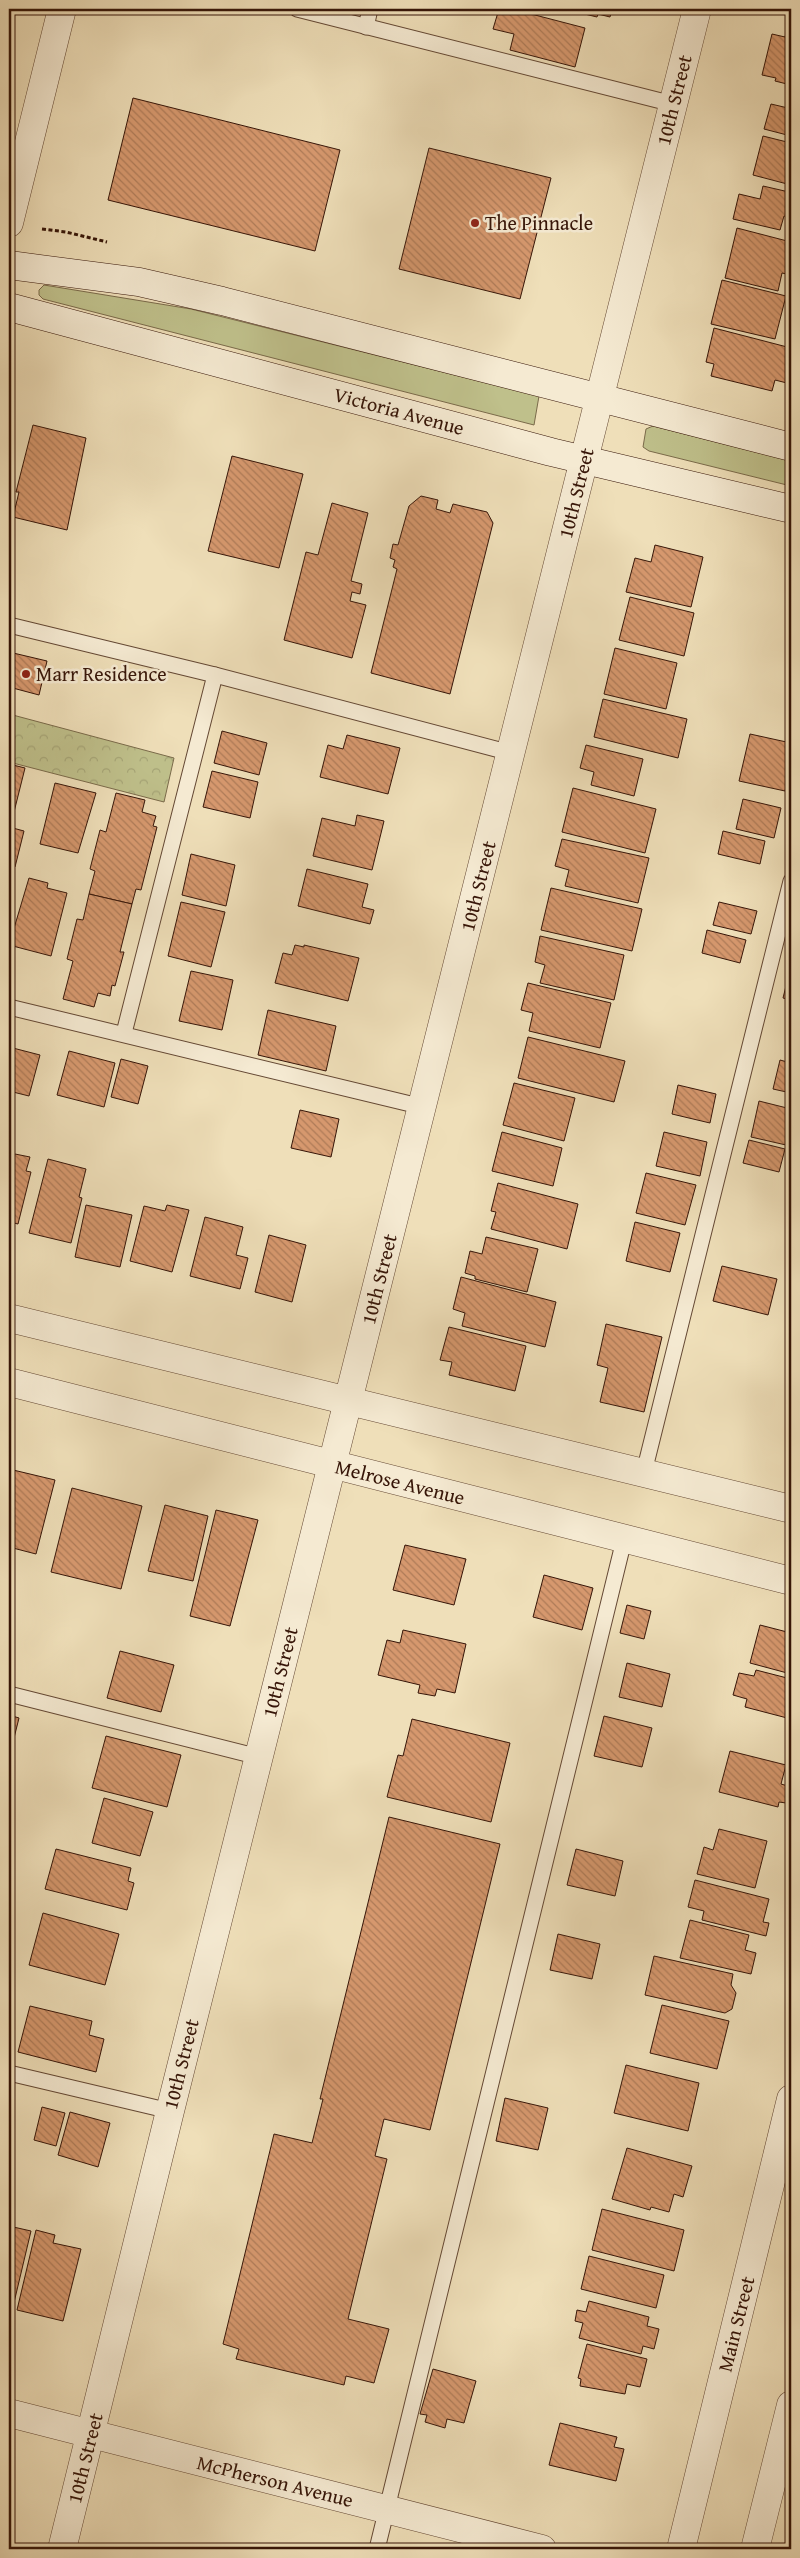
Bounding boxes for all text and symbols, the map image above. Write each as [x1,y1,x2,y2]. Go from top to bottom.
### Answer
street label: 10th Street [648,51,699,148]
place label: The Pinnacle [485,208,593,237]
marker: The Pinnacle [469,217,481,229]
street label: Victoria Avenue [331,379,468,442]
street label: 10th Street [550,444,601,541]
place label: Marr Residence [36,659,167,688]
marker: Marr Residence [20,668,32,680]
street label: 10th Street [452,837,503,934]
street label: 10th Street [353,1230,404,1327]
street label: Melrose Avenue [332,1451,468,1512]
street label: 10th Street [254,1623,305,1720]
street label: 10th Street [155,2015,206,2112]
street label: Main Street [710,2273,761,2375]
street label: 10th Street [59,2409,110,2506]
street label: McPherson Avenue [194,2447,356,2514]

